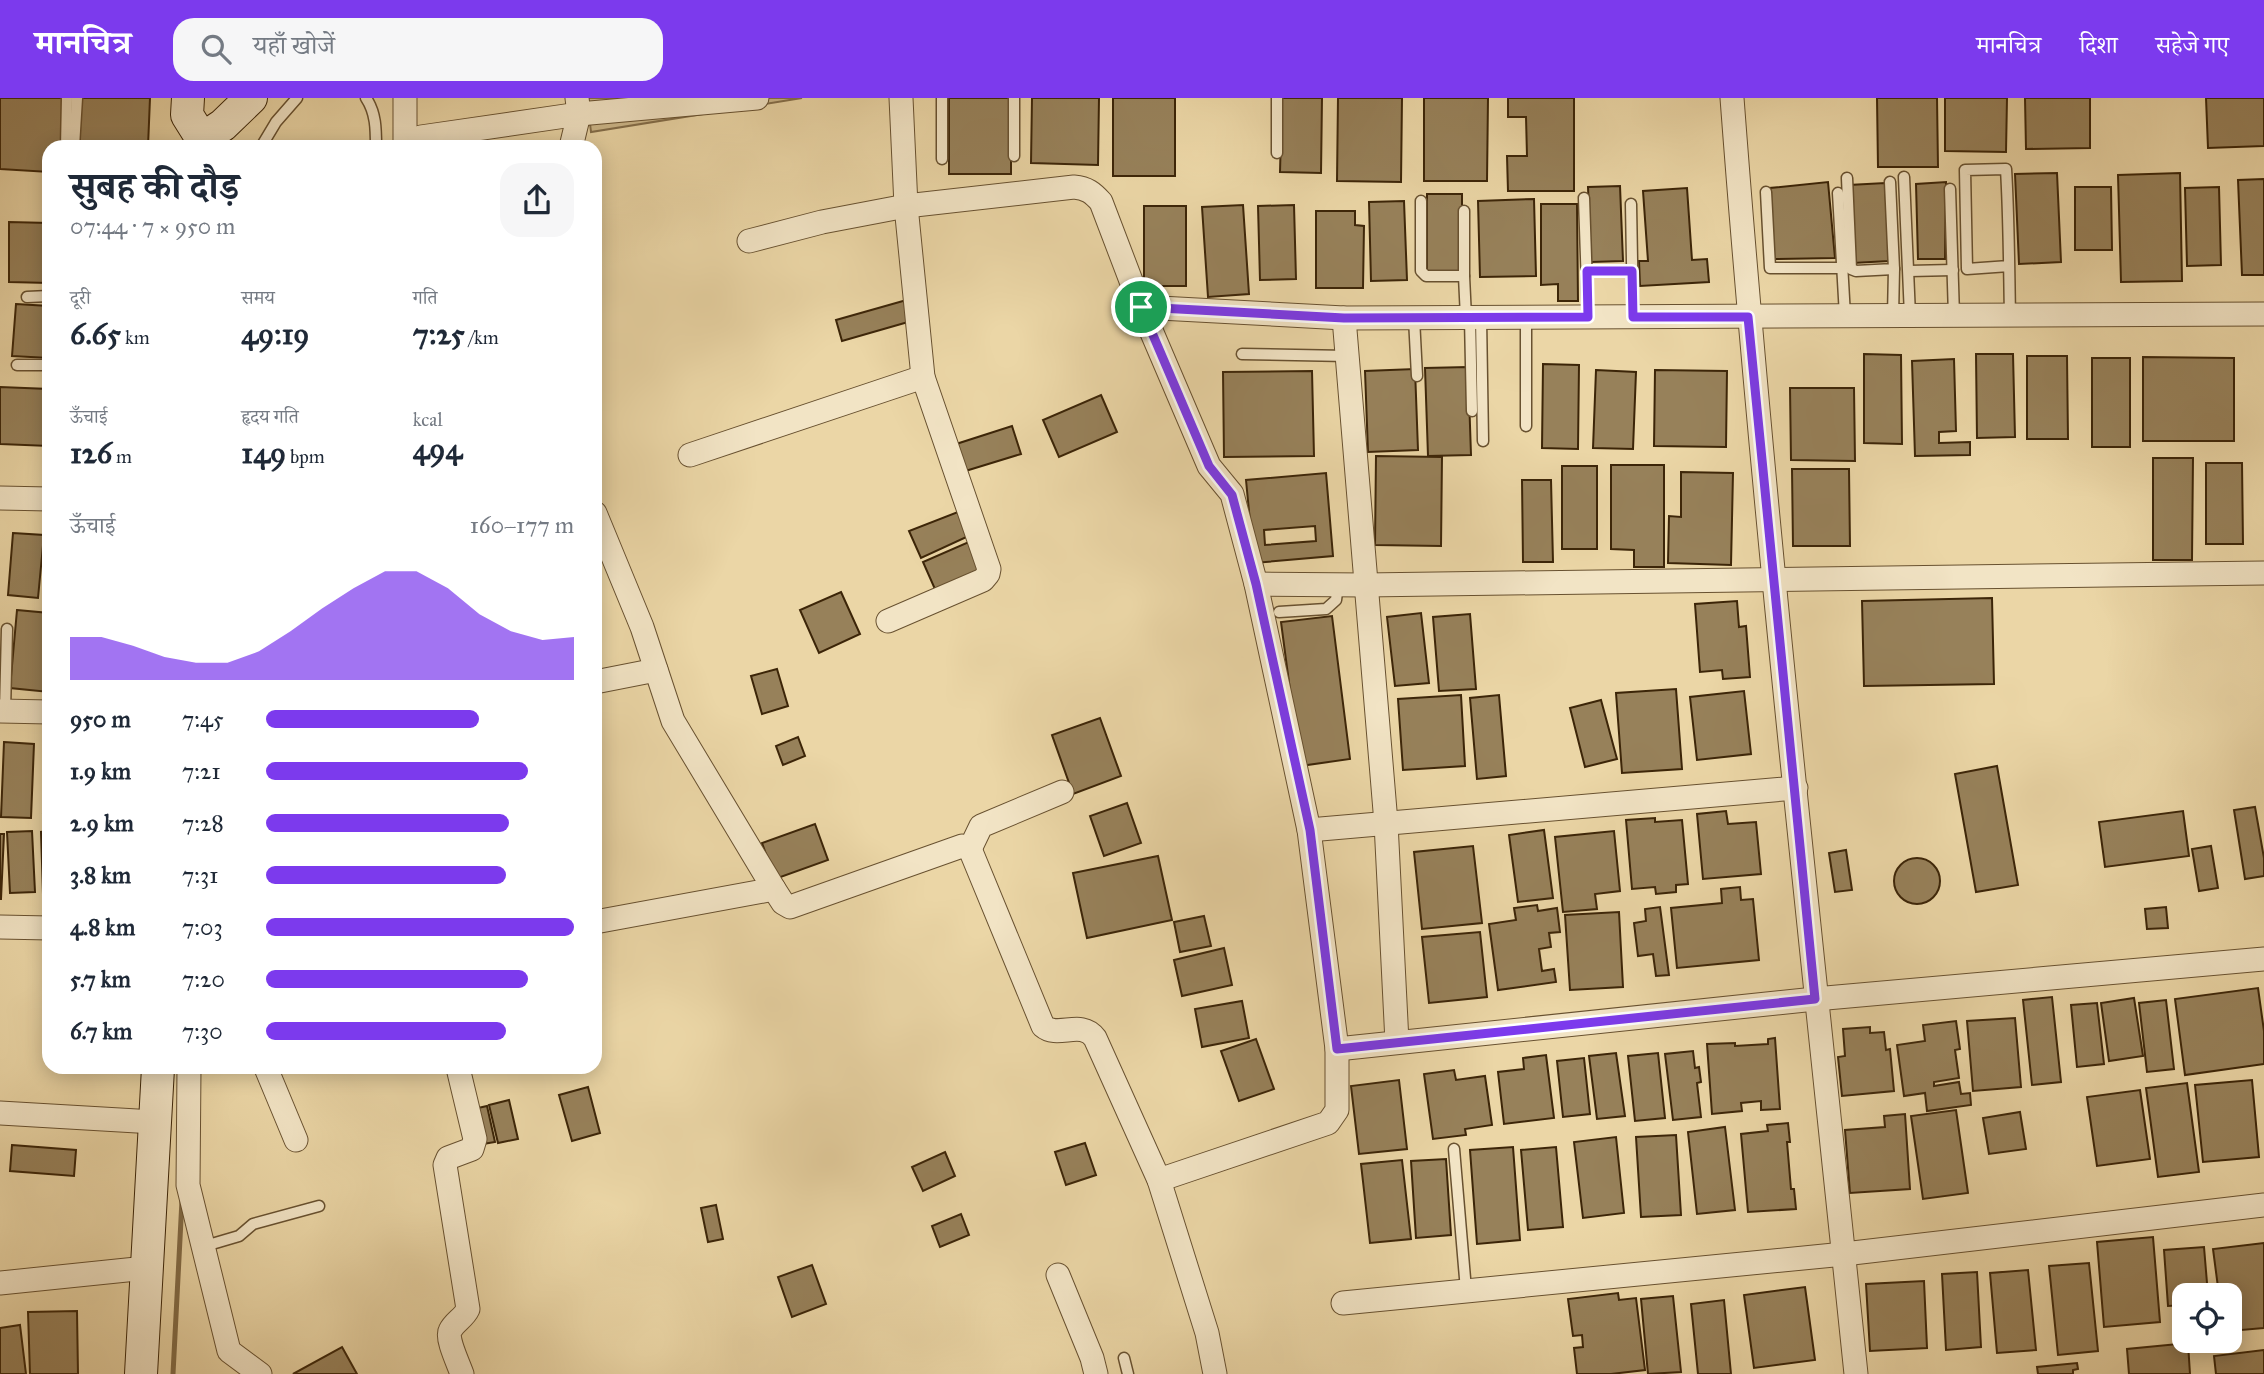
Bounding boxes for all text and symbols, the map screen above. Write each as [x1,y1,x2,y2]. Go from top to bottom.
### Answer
search box [173,18,663,81]
text: मानचित्र [35,23,131,63]
text: यहाँ खोजें [253,29,335,61]
icon: search [197,30,235,68]
text: मानचित्र [1976,30,2041,60]
text: दिशा [2079,30,2118,60]
text: सहेजे गए [2156,30,2229,60]
text: सुबह की दौड़ [70,163,239,209]
button: share [500,163,574,237]
text: 07:44 · 7 × 950 m [70,212,235,240]
pin [1111,277,1171,337]
text: दूरी [70,286,91,309]
text: समय [241,286,275,309]
text: गति [413,286,438,309]
icon: arrive [1122,288,1160,326]
text: 6.65 [70,316,121,352]
text: 49:19 [241,316,309,352]
text: 7:25 [413,316,465,352]
text: km [121,326,150,349]
text: /km [465,326,499,349]
text: ऊँचाई [70,405,107,428]
text: हृदय गति [241,405,299,428]
text: kcal [413,408,443,431]
text: 494 [413,431,462,467]
text: 126 [70,435,112,471]
text: 149 [241,435,286,471]
text: m [112,445,132,468]
text: bpm [286,445,325,468]
text: ऊँचाई [70,511,115,539]
text: 160–177 m [470,511,574,539]
text: 950 m [70,705,131,733]
text: 7:45 [182,705,224,733]
text: 1.9 km [70,757,131,785]
text: 7:21 [182,757,221,785]
text: 2.9 km [70,809,134,837]
text: 7:28 [182,809,224,837]
text: 3.8 km [70,861,131,889]
text: 7:31 [182,861,218,889]
text: 4.8 km [70,913,135,941]
text: 7:03 [182,913,223,941]
text: 5.7 km [70,965,131,993]
text: 7:20 [182,965,225,993]
text: 6.7 km [70,1017,132,1045]
text: 7:30 [182,1017,223,1045]
map controls [2172,1283,2242,1353]
button: locate [2172,1283,2242,1353]

